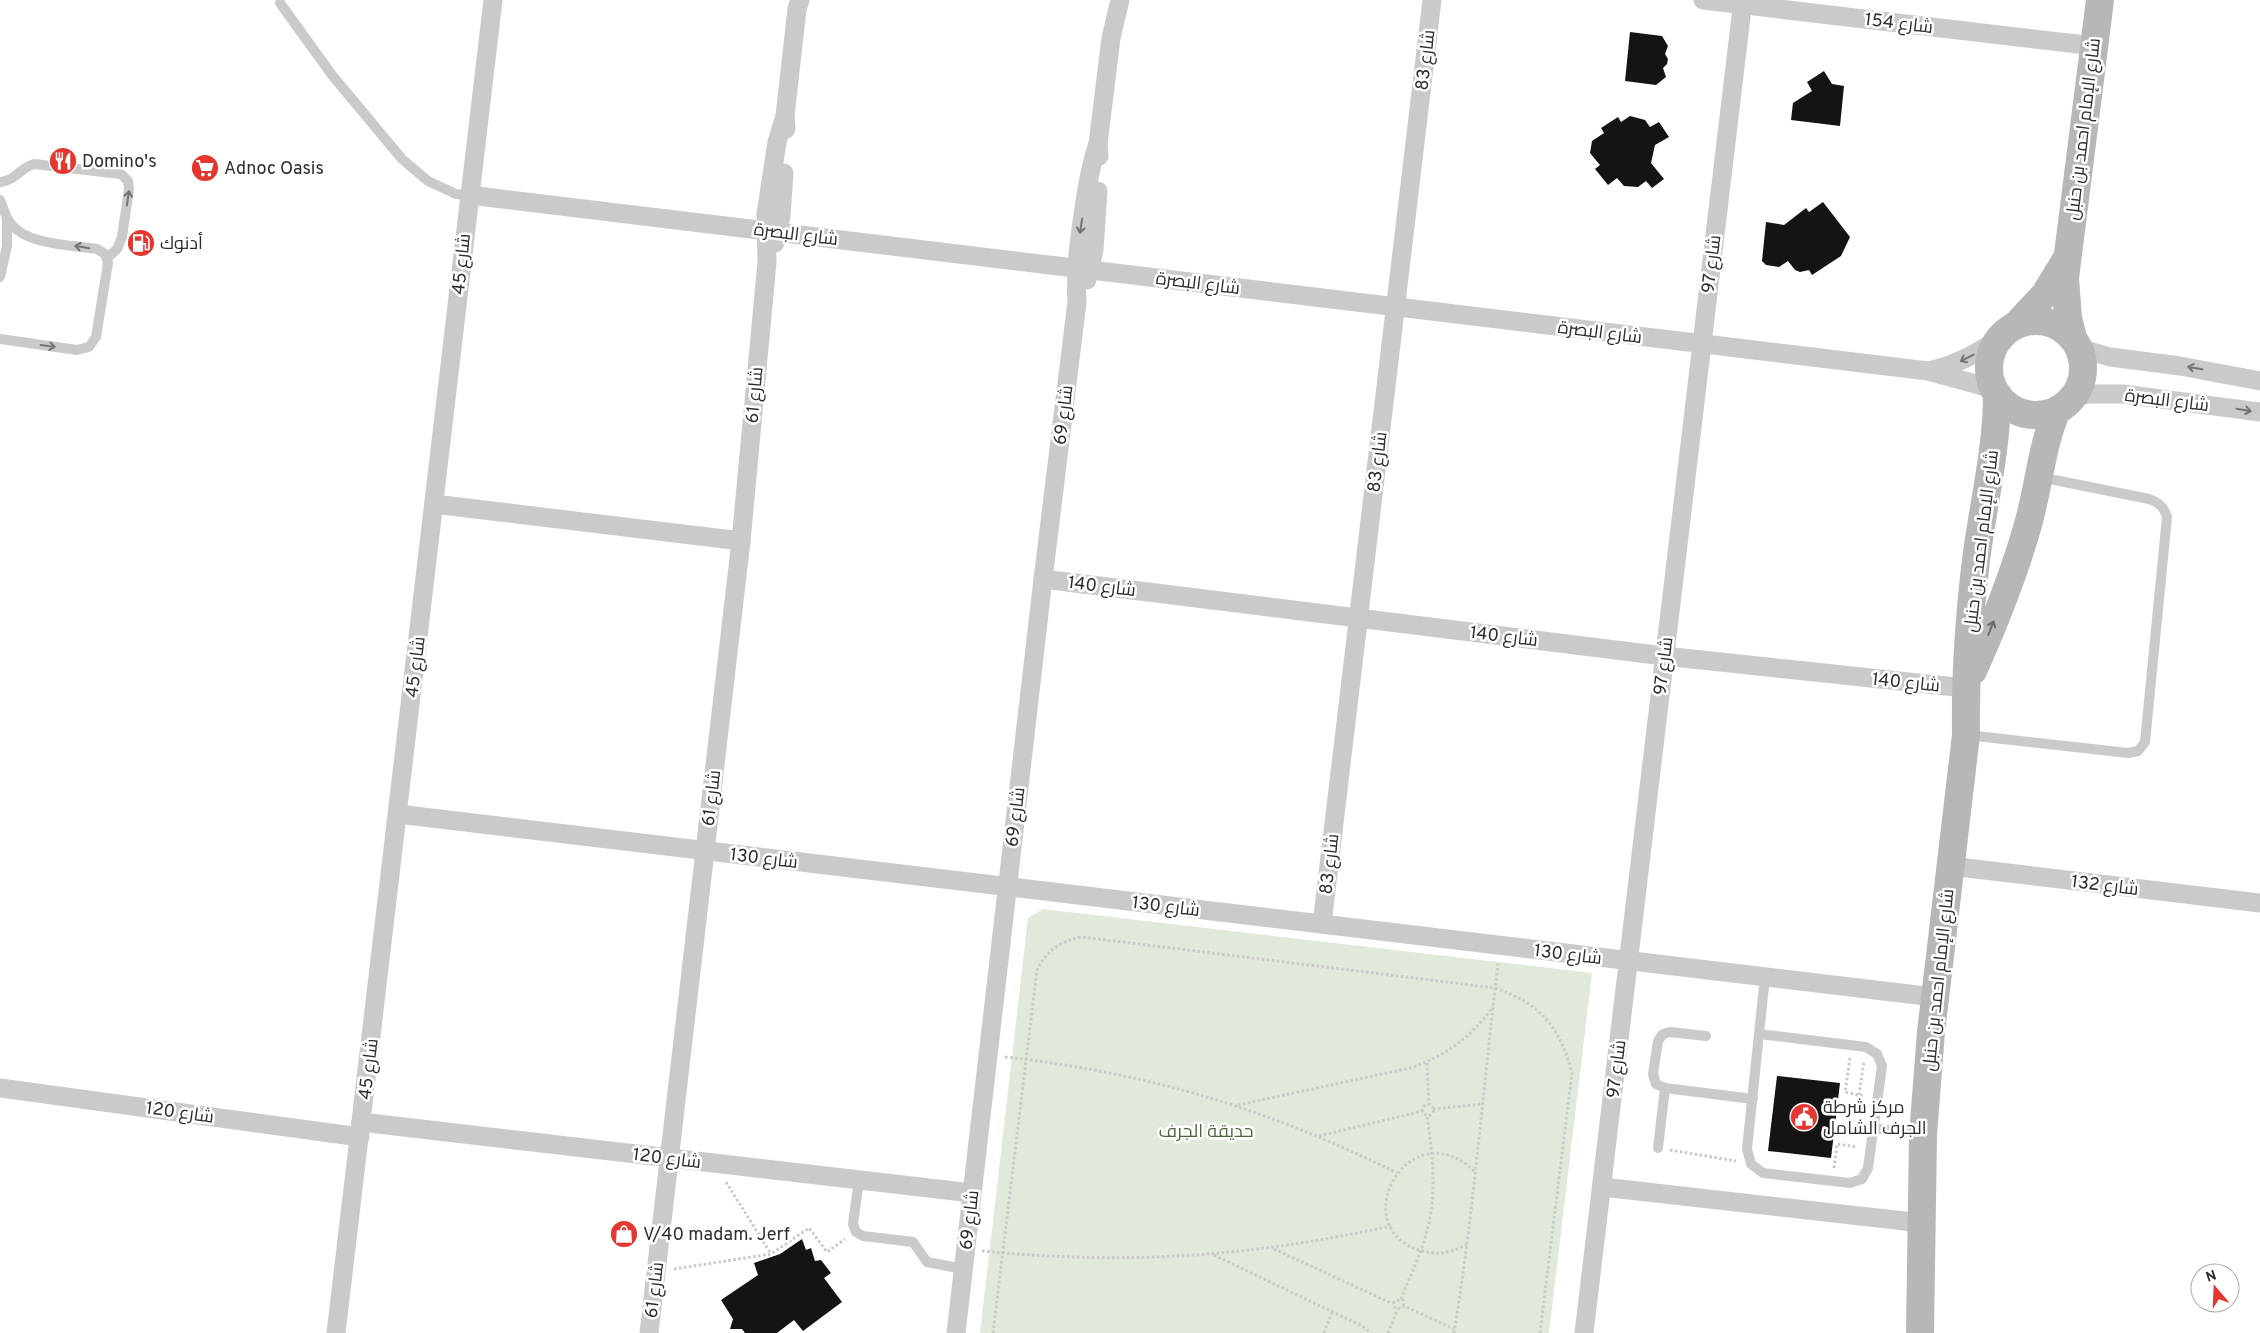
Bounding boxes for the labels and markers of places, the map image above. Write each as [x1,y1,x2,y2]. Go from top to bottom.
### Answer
restaurant icon: Domino's [48,146,78,176]
place label: Domino's [82,151,157,174]
supermarket icon: Adnoc Oasis [190,153,220,183]
place label: Adnoc Oasis [224,158,324,181]
fuel station icon: أدنوك [126,228,156,258]
place label: أدنوك [160,232,203,256]
place label: مركز شرطة الجرف الشامل [1823,1097,1927,1141]
public building icon: مركز شرطة الجرف الشامل [1789,1102,1819,1132]
shop icon: V/40 madam. Jerf [609,1219,639,1249]
place label: V/40 madam. Jerf [643,1224,790,1247]

